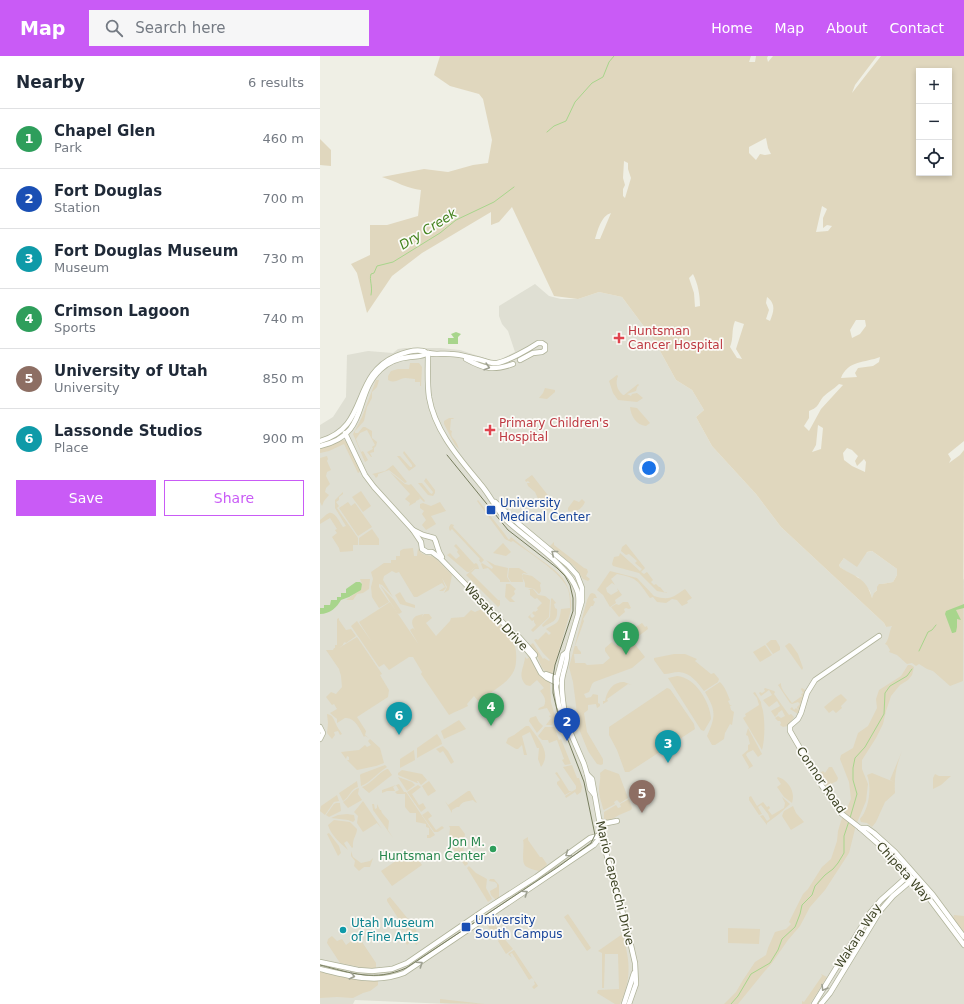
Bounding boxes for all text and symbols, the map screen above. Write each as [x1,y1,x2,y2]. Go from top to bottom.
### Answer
search box [89,10,369,46]
text: Map [20,17,65,39]
icon: search [103,17,125,39]
text: Search here [135,19,225,37]
text: Home [711,20,753,36]
text: Map [775,20,804,36]
text: About [826,20,868,36]
text: Contact [890,20,944,36]
map controls [916,68,952,176]
button: + [916,68,952,104]
text: Nearby [16,72,85,92]
text: 6 results [248,75,304,90]
button: − [916,104,952,140]
text: Chapel Glen [54,122,155,140]
text: 1 [24,131,34,146]
text: 460 m [262,131,304,146]
text: Park [54,140,82,155]
button: locate [916,140,952,176]
text: Fort Douglas [54,182,162,200]
text: 2 [24,191,34,206]
text: 700 m [262,191,304,206]
text: Station [54,200,100,215]
water label: Dry Creek [396,205,460,253]
text: Fort Douglas Museum [54,242,238,260]
text: 3 [24,251,34,266]
text: 730 m [262,251,304,266]
text: Museum [54,260,109,275]
text: Crimson Lagoon [54,302,190,320]
text: 4 [24,311,34,326]
text: 740 m [262,311,304,326]
text: Sports [54,320,96,335]
place label: Huntsman Cancer Hospital [628,324,723,352]
marker: Huntsman Cancer Hospital [613,332,625,344]
text: University of Utah [54,362,208,380]
one-way arrow [484,362,491,371]
text: 5 [24,371,34,386]
text: 850 m [262,371,304,386]
text: University [54,380,120,395]
place label: Primary Children's Hospital [499,416,609,444]
text: Lassonde Studios [54,422,202,440]
marker: Primary Children's Hospital [484,424,496,436]
text: 6 [24,431,34,446]
text: 900 m [262,431,304,446]
text: Place [54,440,89,455]
your location [639,458,659,478]
button: Save [16,480,156,516]
button: Share [164,480,304,516]
place label: University Medical Center [500,496,590,524]
marker: University Medical Center [485,504,497,516]
one-way arrow [552,551,559,558]
street label: Wasatch Drive [461,580,531,654]
pin: 1 [613,622,639,655]
pin: 4 [478,693,504,726]
pin: 6 [386,702,412,735]
pin: 2 [554,708,580,741]
pin: 3 [655,730,681,763]
street label: Connor Road [794,744,848,816]
pin: 5 [629,780,655,813]
street label: Mario Capecchi Drive [593,819,637,947]
place label: Jon M. Huntsman Center [379,835,485,863]
street label: Chipeta Way [873,839,935,905]
marker: Jon M. Huntsman Center [488,844,498,854]
one-way arrow [565,849,572,857]
one-way arrow [520,890,527,897]
street label: Wakara Way [832,901,884,971]
place label: University South Campus [475,913,563,941]
place label: Utah Museum of Fine Arts [351,916,434,944]
marker: University South Campus [460,921,472,933]
marker: Utah Museum of Fine Arts [338,925,348,935]
one-way arrow [416,961,423,968]
one-way arrow [349,972,355,980]
one-way arrow [821,984,829,991]

